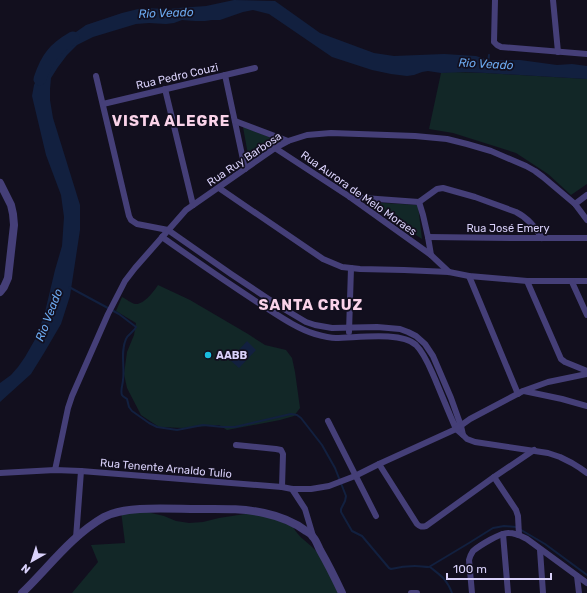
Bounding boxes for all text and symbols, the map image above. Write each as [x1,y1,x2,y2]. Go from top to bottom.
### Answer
water label: Rio Veado [138,5,194,21]
water label: Rio Veado [458,56,514,72]
street label: Rua Pedro Couzi [135,61,219,92]
district label: VISTA ALEGRE [112,112,230,130]
street label: Rua Ruy Barbosa [205,130,284,189]
street label: Rua Aurora de Melo Moraes [298,148,419,239]
street label: Rua José Emery [466,222,550,235]
water label: Rio Veado [33,287,65,343]
district label: SANTA CRUZ [259,296,363,314]
place label: AABB [216,349,247,362]
marker: AABB [203,350,213,360]
street label: Rua Tenente Arnaldo Tulio [100,456,232,481]
north arrow [12,541,52,581]
scale bar [447,555,551,581]
text: N [19,561,33,576]
text: 100 m [453,562,487,576]

